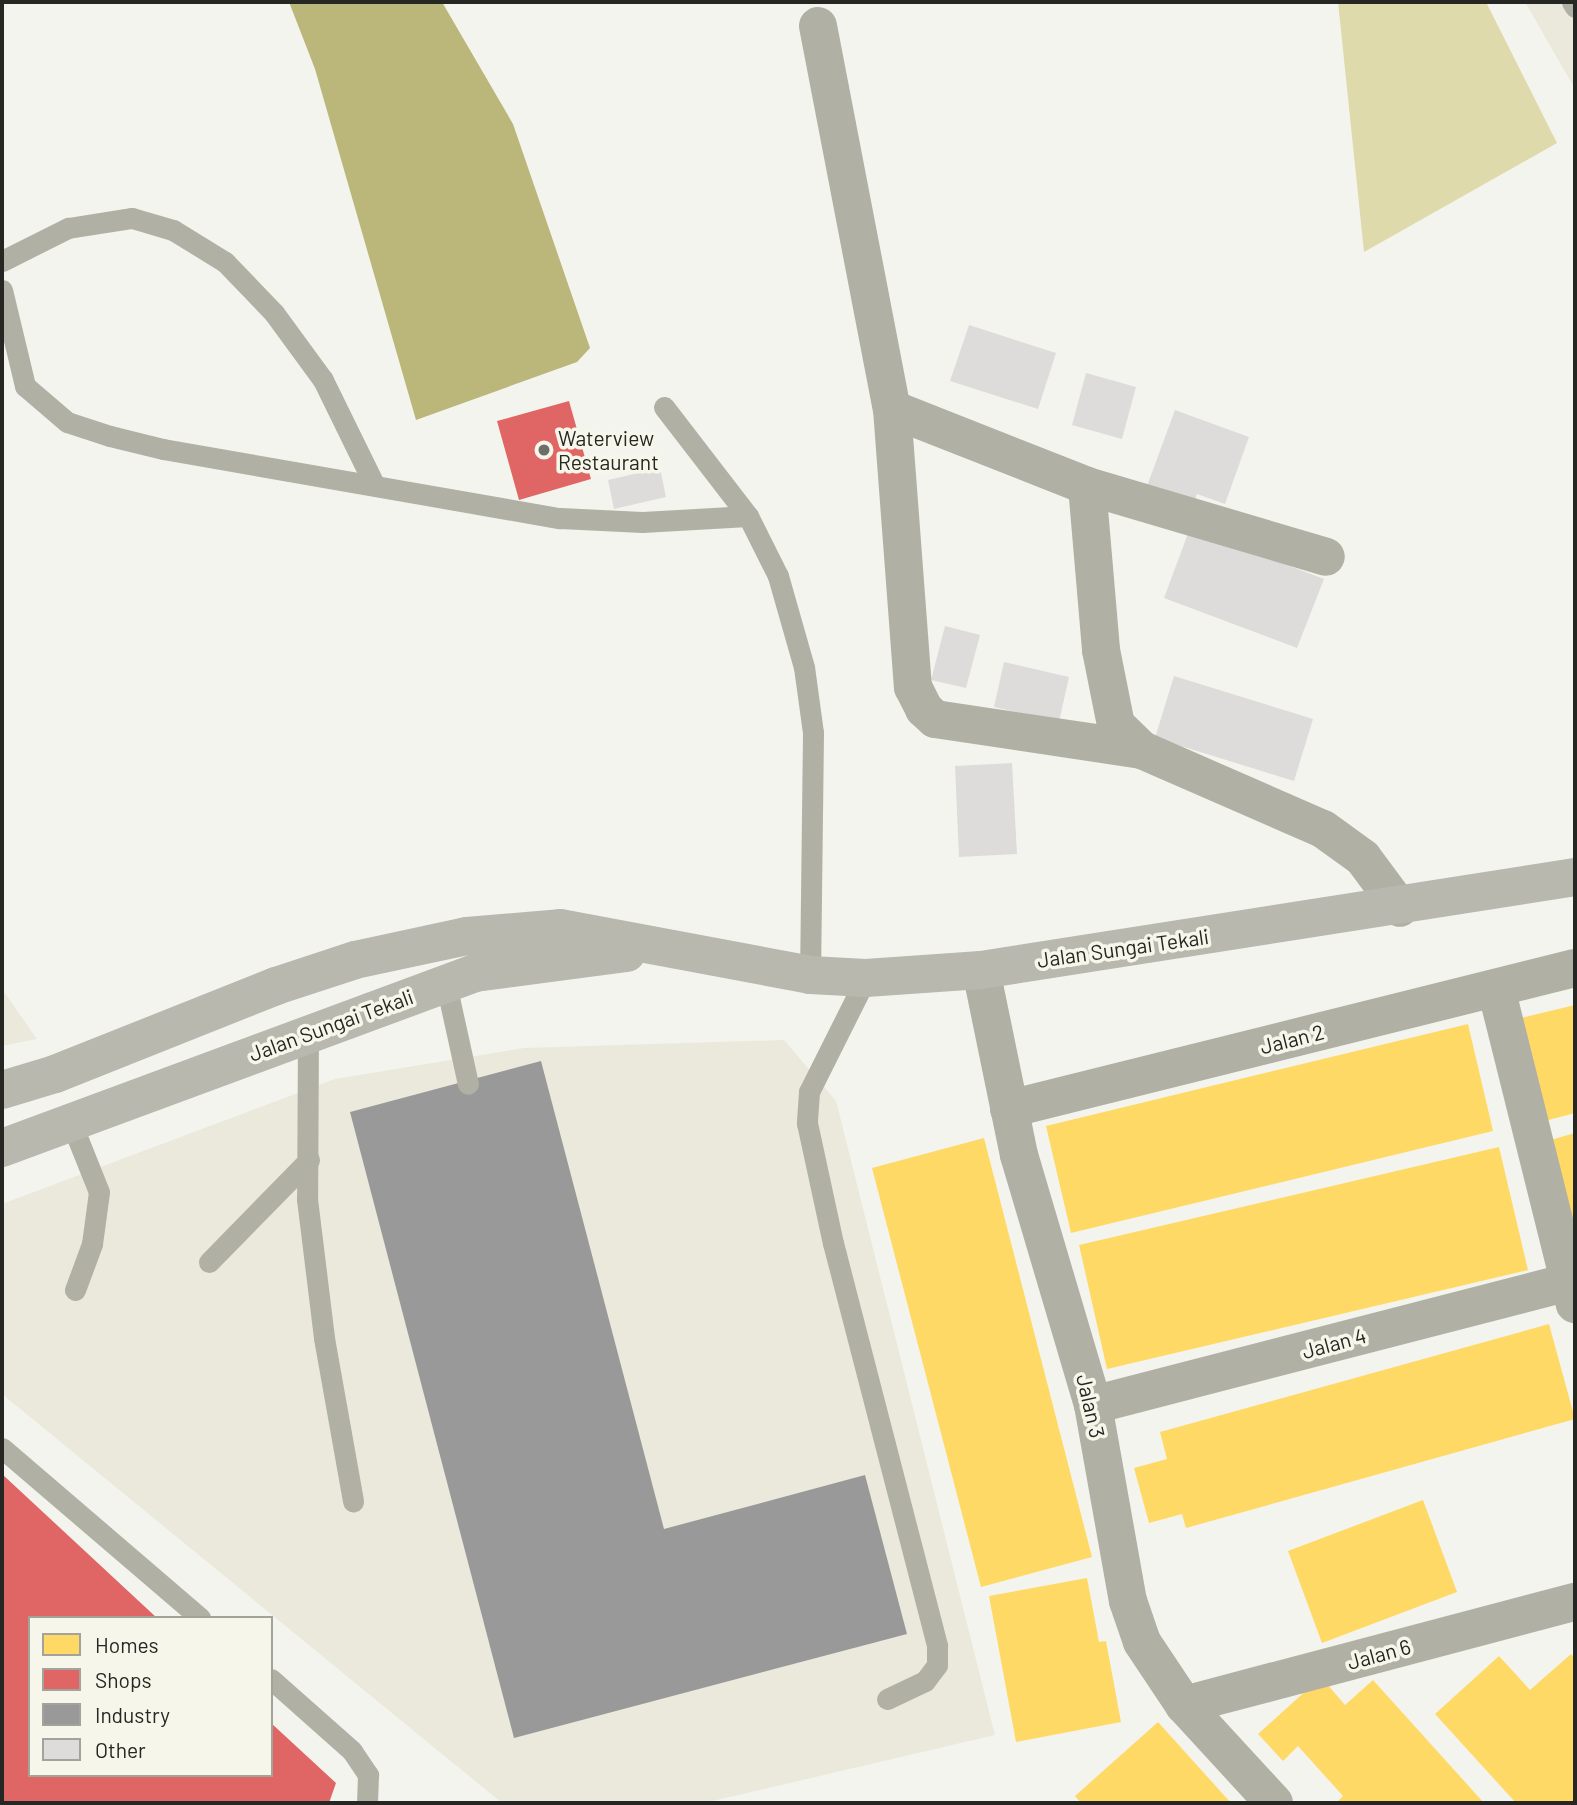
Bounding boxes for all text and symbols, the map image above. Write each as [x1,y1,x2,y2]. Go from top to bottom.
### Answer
place label: Waterview Restaurant [558,425,659,475]
marker: Waterview Restaurant [536,442,552,458]
street label: Jalan Sungai Tekali [1035,923,1211,973]
street label: Jalan Sungai Tekali [245,984,417,1066]
street label: Jalan 2 [1257,1019,1327,1059]
street label: Jalan 4 [1299,1322,1369,1364]
street label: Jalan 3 [1071,1372,1111,1440]
legend [28,1616,273,1777]
text: Homes [95,1632,159,1657]
street label: Jalan 6 [1344,1633,1414,1675]
text: Shops [95,1667,152,1692]
text: Industry [95,1702,170,1727]
text: Other [95,1737,146,1762]

